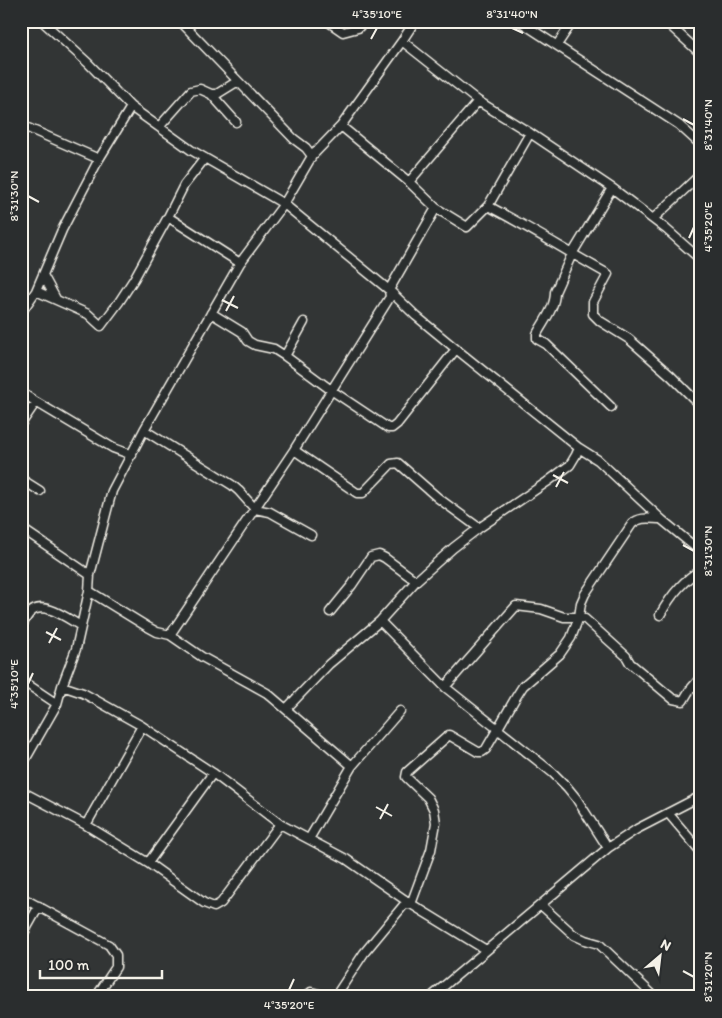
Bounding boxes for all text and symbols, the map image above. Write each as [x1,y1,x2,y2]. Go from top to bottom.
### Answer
text: 4°35'10"E [352,7,402,21]
text: 8°31'40"N [486,7,538,21]
text: 8°31'40"N [701,99,715,151]
text: 8°31'30"N [7,171,21,221]
text: 4°35'20"E [701,201,715,252]
text: 8°31'30"N [701,526,715,576]
text: 4°35'10"E [7,659,21,709]
north arrow [634,930,684,980]
text: N [658,935,674,955]
scale bar [40,948,162,980]
text: 8°31'20"N [701,952,715,1002]
text: 100 m [48,956,90,974]
text: 4°35'20"E [264,998,315,1012]

